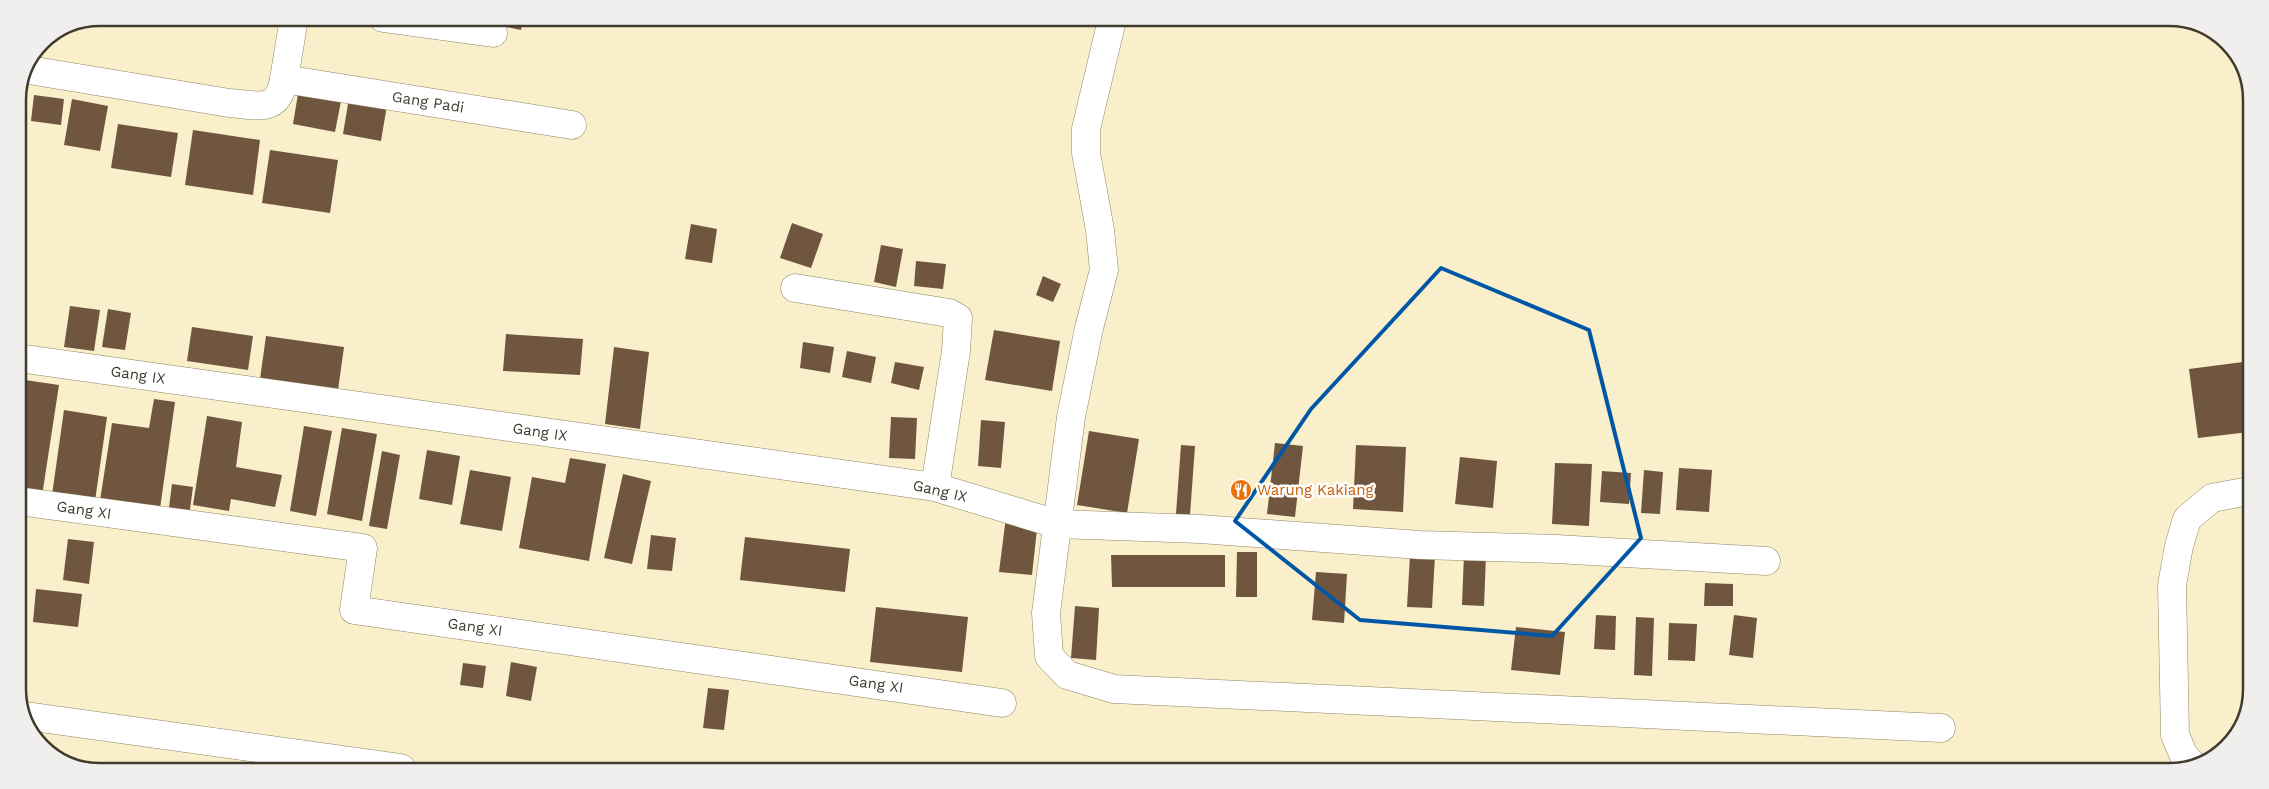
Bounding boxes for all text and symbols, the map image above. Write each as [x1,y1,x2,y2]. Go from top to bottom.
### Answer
street label: Gang Padi [391,87,465,117]
street label: Gang IX [109,362,167,388]
street label: Gang IX [511,419,569,445]
street label: Gang IX [911,476,969,506]
restaurant icon: Warung Kakiang [1229,478,1253,502]
place label: Warung Kakiang [1257,481,1373,499]
street label: Gang XI [55,497,113,523]
street label: Gang XI [446,614,504,640]
street label: Gang XI [847,671,905,697]

